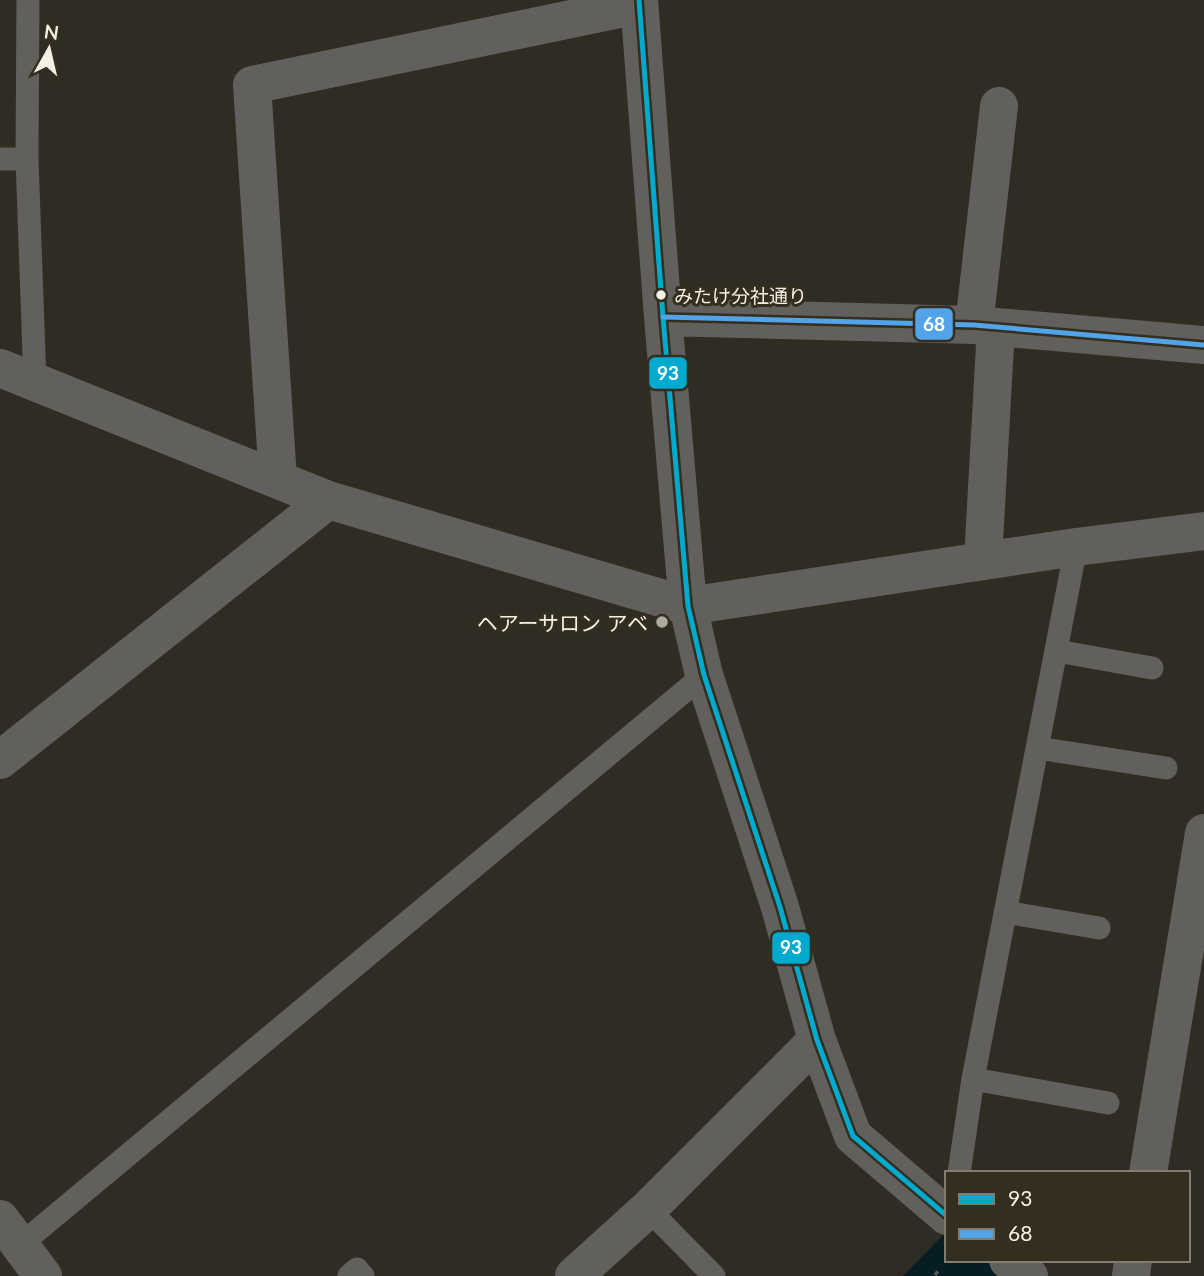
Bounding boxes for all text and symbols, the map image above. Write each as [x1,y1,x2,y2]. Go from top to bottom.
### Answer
north arrow [14,14,84,84]
text: N [43,19,60,44]
place label: みたけ分社通り [674,284,807,307]
marker: みたけ分社通り [654,288,668,302]
line badge: 68 [914,307,954,341]
text: 68 [923,312,945,335]
line badge: 93 [648,356,688,390]
text: 93 [657,361,679,384]
place label: ヘアーサロン アベ [477,610,648,635]
marker: ヘアーサロン アベ [654,614,670,630]
line badge: 93 [771,931,811,965]
text: 93 [780,935,802,958]
legend [945,1171,1190,1262]
text: 93 [1008,1185,1032,1210]
text: 68 [1008,1220,1032,1245]

